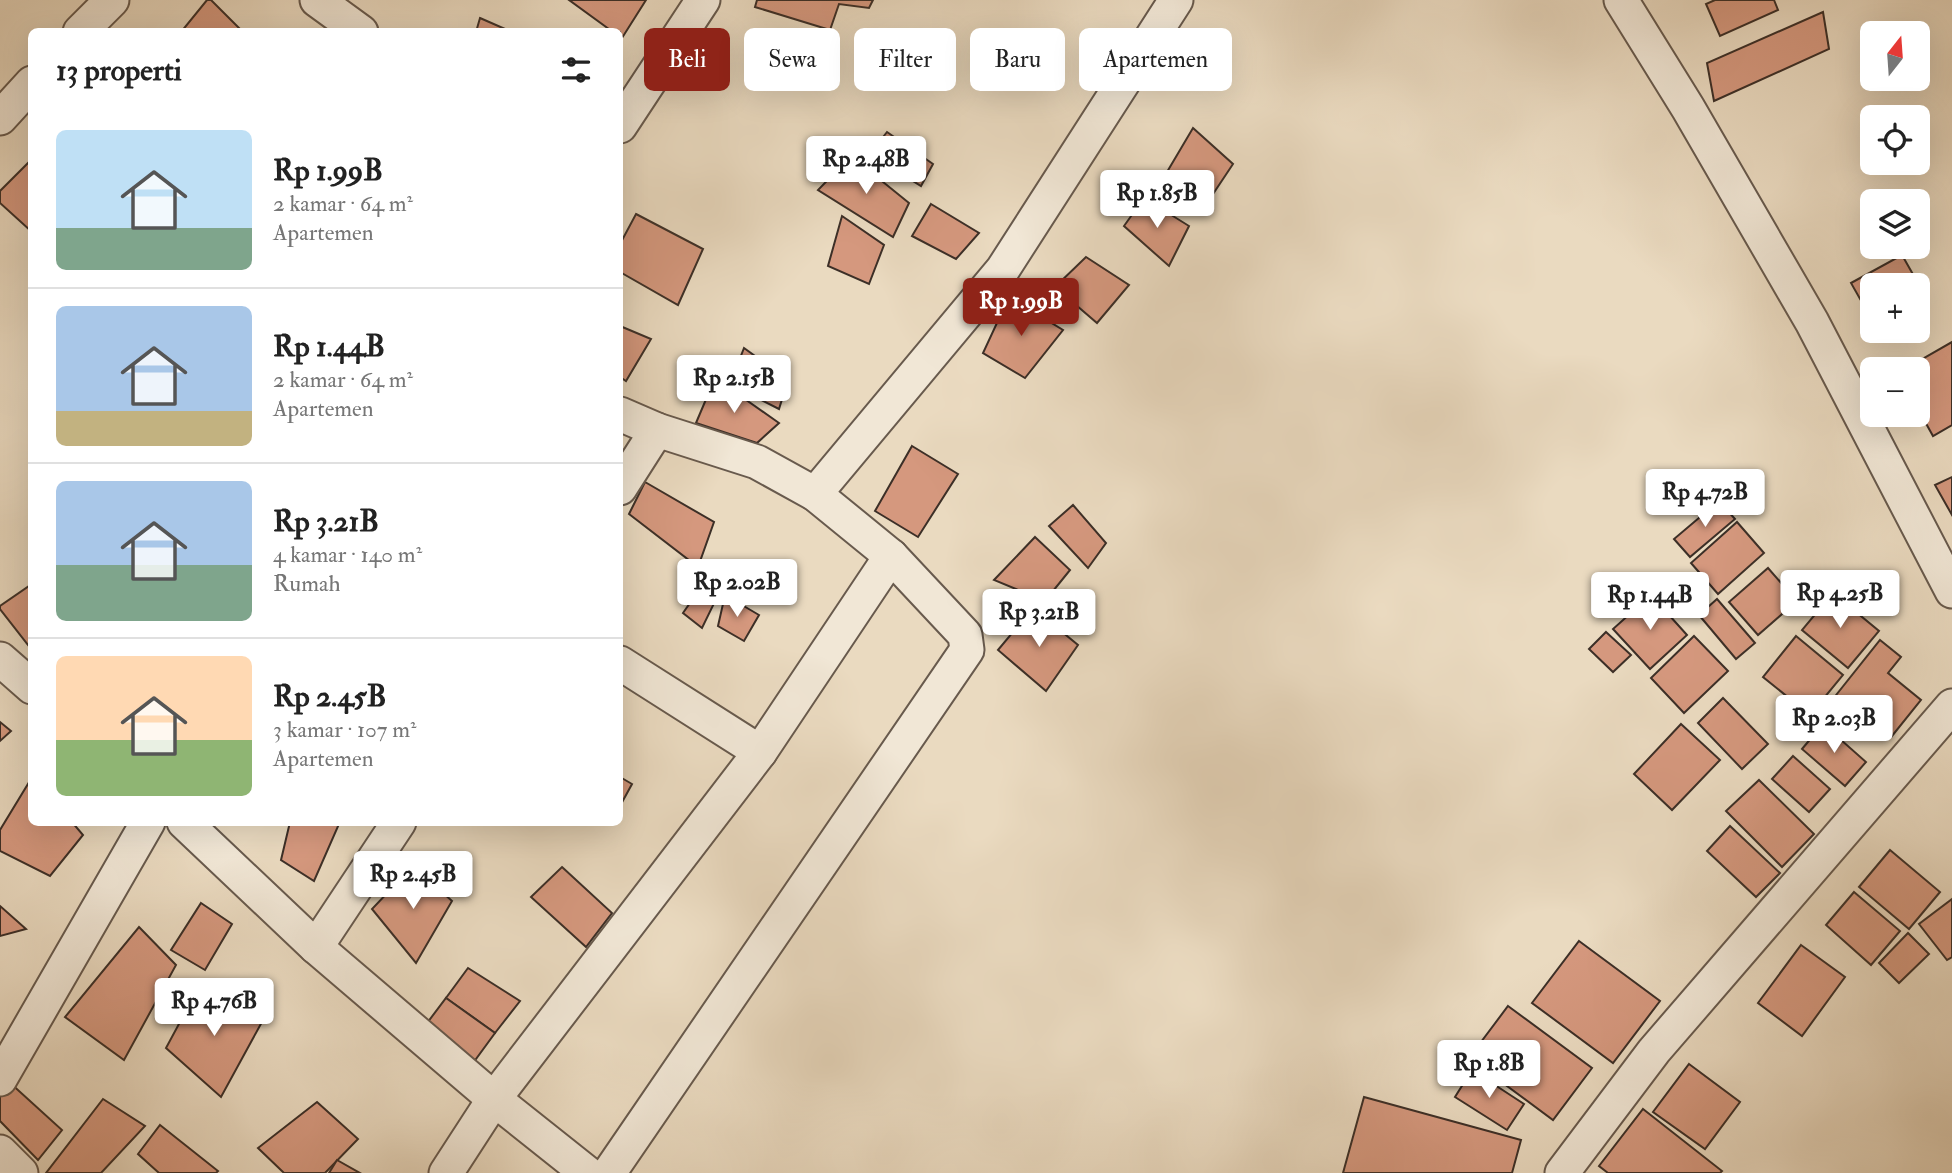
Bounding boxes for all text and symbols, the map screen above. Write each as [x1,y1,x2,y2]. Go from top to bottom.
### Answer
north arrow [1860,21,1930,91]
map controls [1860,21,1930,427]
chip: Beli [644,28,730,91]
chip: Sewa [744,28,840,91]
chip: Filter [854,28,956,91]
chip: Baru [970,28,1065,91]
chip: Apartemen [1079,28,1232,91]
icon: filters [557,51,595,89]
text: 13 properti [56,52,182,89]
button: locate [1860,105,1930,175]
pin: Rp 2.48B [794,136,938,196]
text: Rp 2.48B [822,144,910,173]
text: Rp 1.99B [273,152,383,189]
icon: home [112,158,196,242]
pin: Rp 1.85B [1085,170,1229,230]
text: Rp 1.85B [1116,178,1198,207]
text: 2 kamar · 64 m² [273,189,413,218]
button: layers [1860,189,1930,259]
text: Apartemen [273,218,374,247]
button: + [1860,273,1930,343]
pin: Rp 1.99B [949,278,1093,338]
text: Rp 1.99B [979,286,1063,315]
text: Rp 1.44B [273,328,385,365]
icon: home [112,334,196,418]
pin: Rp 2.15B [662,356,806,415]
button: − [1860,357,1930,427]
text: Rp 2.15B [693,363,775,392]
text: 2 kamar · 64 m² [273,365,413,394]
text: Apartemen [273,394,374,423]
pin: Rp 4.72B [1633,470,1777,529]
text: Rp 4.72B [1662,477,1748,506]
text: Rp 3.21B [273,503,379,540]
icon: home [112,509,196,593]
text: 4 kamar · 140 m² [273,540,422,569]
pin: Rp 2.02B [665,560,809,619]
text: Rp 2.02B [693,567,781,596]
text: Rumah [273,569,341,598]
pin: Rp 4.25B [1768,570,1912,630]
pin: Rp 1.44B [1578,572,1722,632]
text: Rp 4.25B [1796,578,1884,607]
text: Rp 1.44B [1607,580,1693,609]
pin: Rp 3.21B [967,590,1111,649]
text: Rp 3.21B [998,597,1080,626]
text: Rp 2.45B [273,678,386,715]
icon: home [112,684,196,768]
pin: Rp 2.03B [1762,696,1906,755]
text: Rp 2.03B [1792,703,1876,732]
text: 3 kamar · 107 m² [273,715,417,744]
text: Apartemen [273,744,374,773]
pin: Rp 2.45B [341,852,485,911]
text: Rp 2.45B [370,859,456,888]
pin: Rp 4.76B [142,978,286,1038]
text: Rp 4.76B [171,986,257,1015]
pin: Rp 1.8B [1424,1040,1554,1100]
text: Rp 1.8B [1453,1048,1525,1077]

